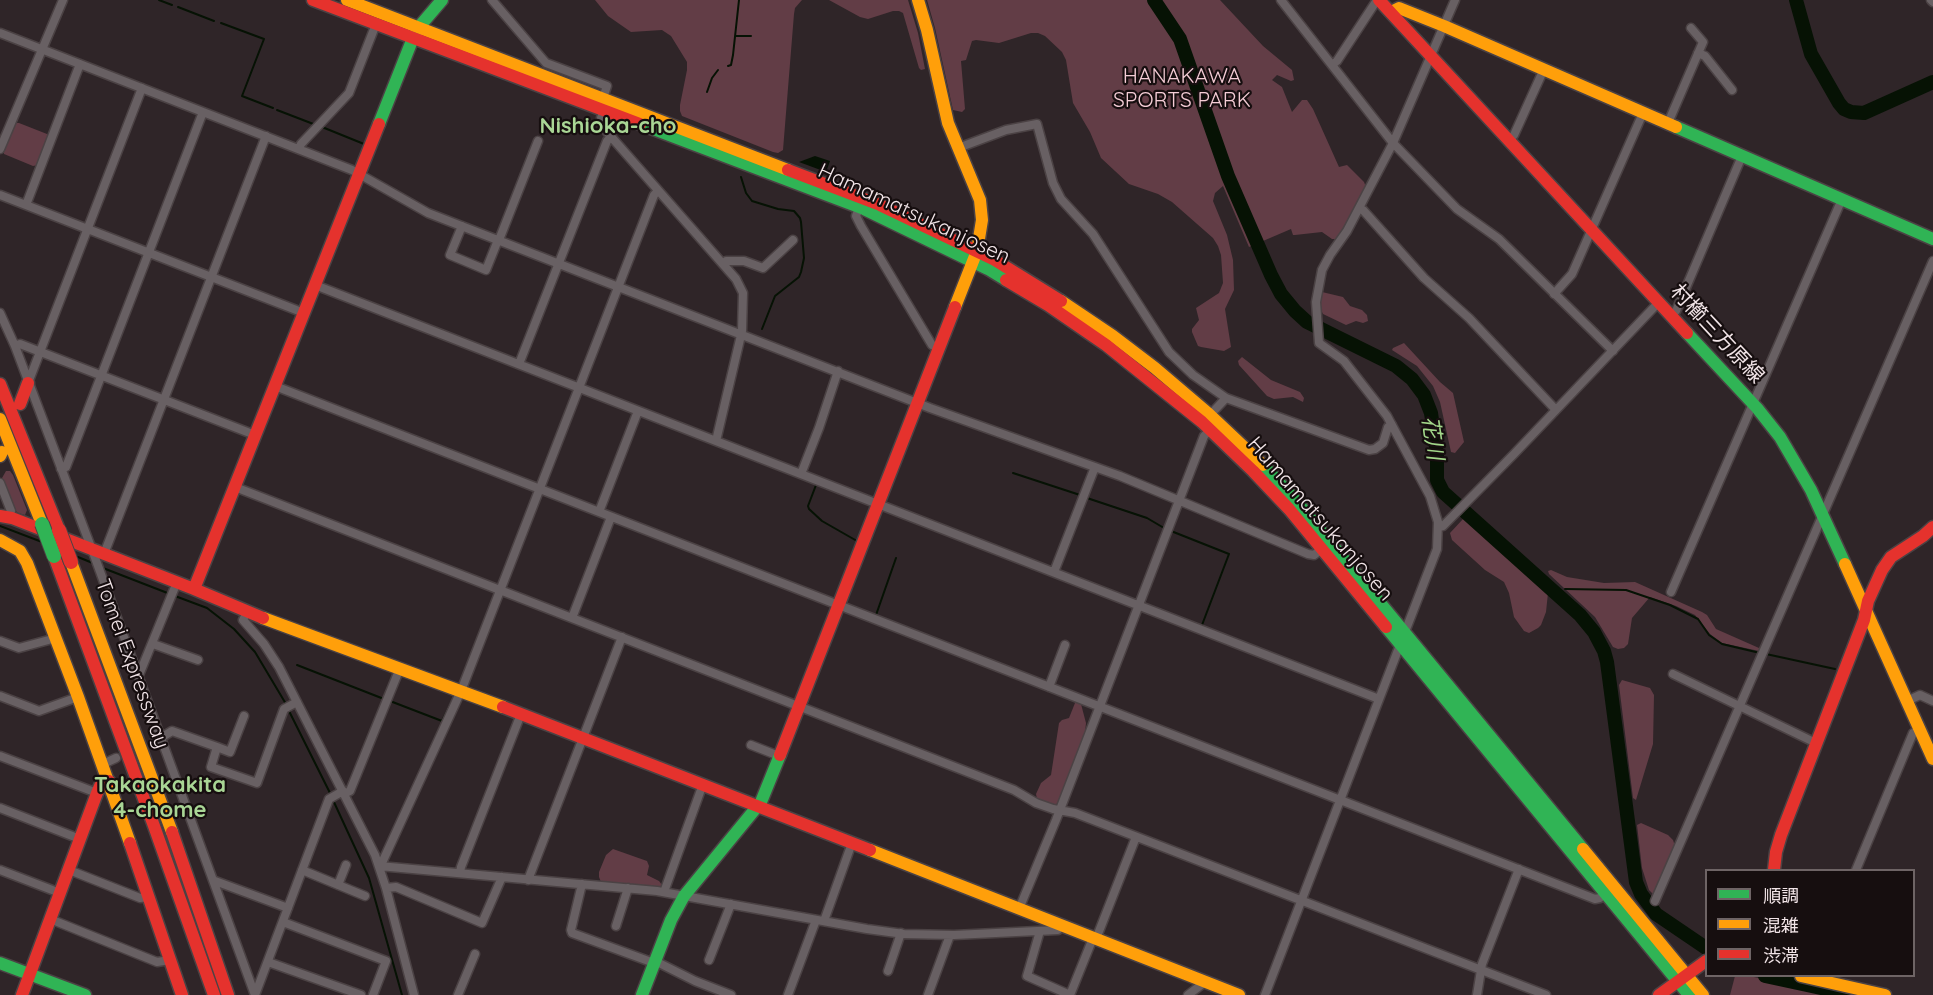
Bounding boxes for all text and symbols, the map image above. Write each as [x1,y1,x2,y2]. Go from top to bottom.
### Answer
park label: HANAKAWA SPORTS PARK [1113,64,1251,114]
district label: Nishioka-cho [540,113,676,139]
street label: Hamamatsukanjosen [814,158,1014,270]
street label: 村櫛三方原線 [1665,279,1769,389]
water label: 花川 [1416,414,1448,462]
street label: Hamamatsukanjosen [1242,432,1398,606]
street label: Tomei Expressway [90,576,174,752]
district label: Takaokakita 4-chome [94,772,226,824]
legend [1705,869,1915,977]
text: 順調 [1763,884,1799,907]
text: 混雑 [1763,914,1799,937]
text: 渋滞 [1763,944,1799,967]

